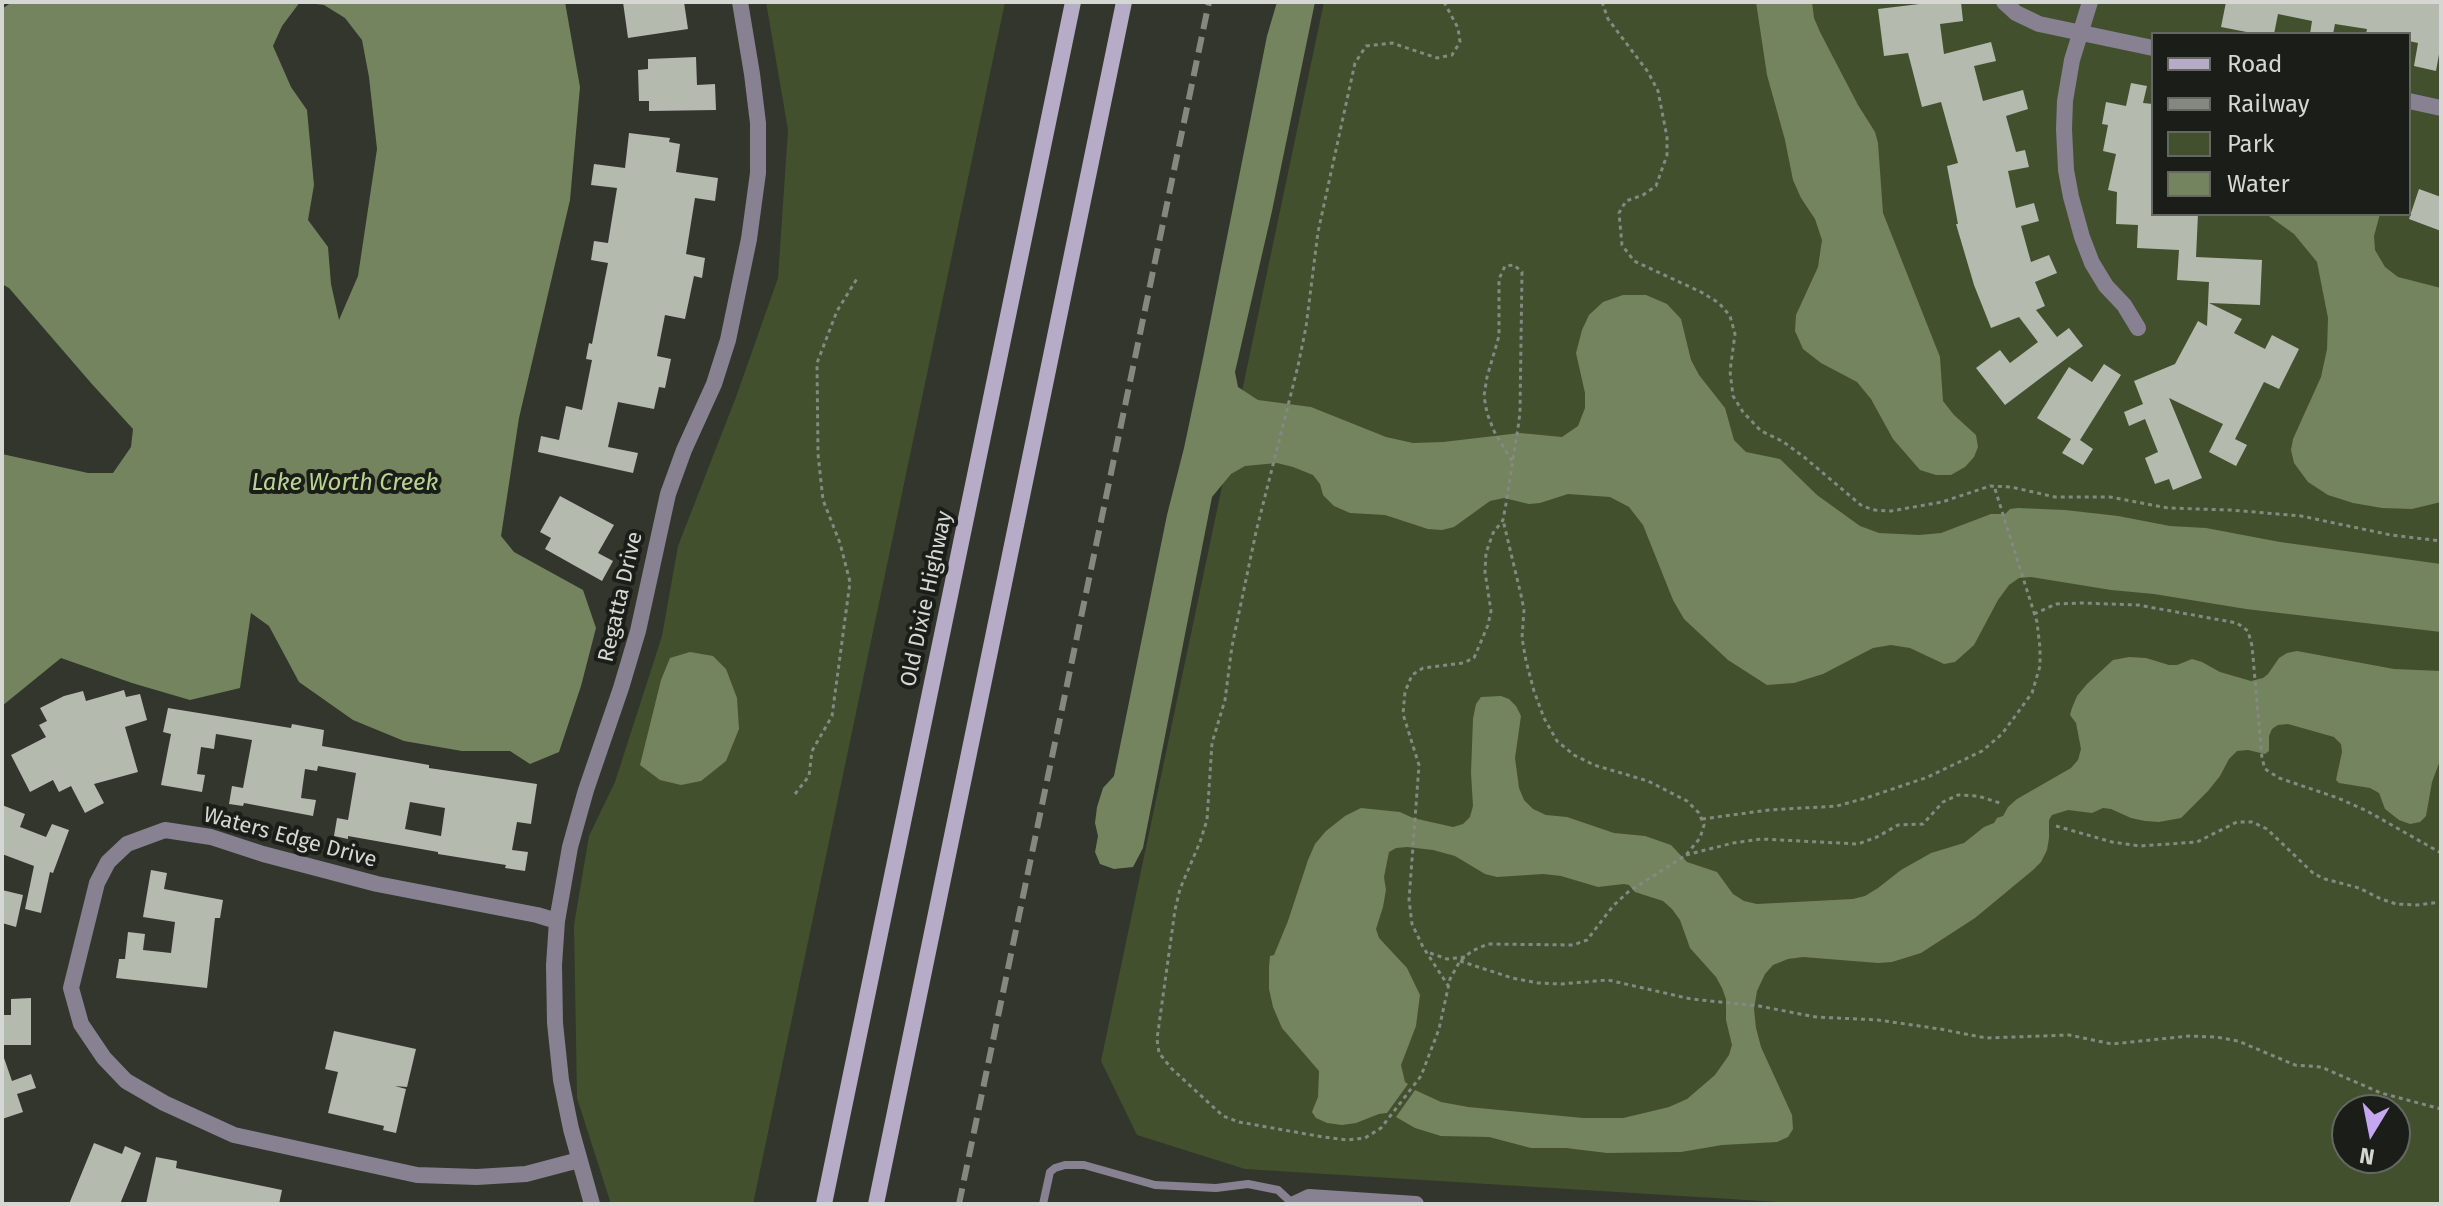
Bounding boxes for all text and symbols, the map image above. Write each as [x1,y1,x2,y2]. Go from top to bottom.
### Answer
legend [2151,32,2411,216]
text: Road [2227,50,2282,78]
text: Railway [2227,90,2310,118]
text: Park [2227,130,2274,158]
text: Water [2227,170,2290,198]
water label: Lake Worth Creek [252,469,438,497]
street label: Old Dixie Highway [895,509,959,689]
street label: Regatta Drive [593,529,649,665]
street label: Waters Edge Drive [200,802,380,874]
north arrow [2331,1094,2411,1174]
text: N [2358,1142,2377,1171]

